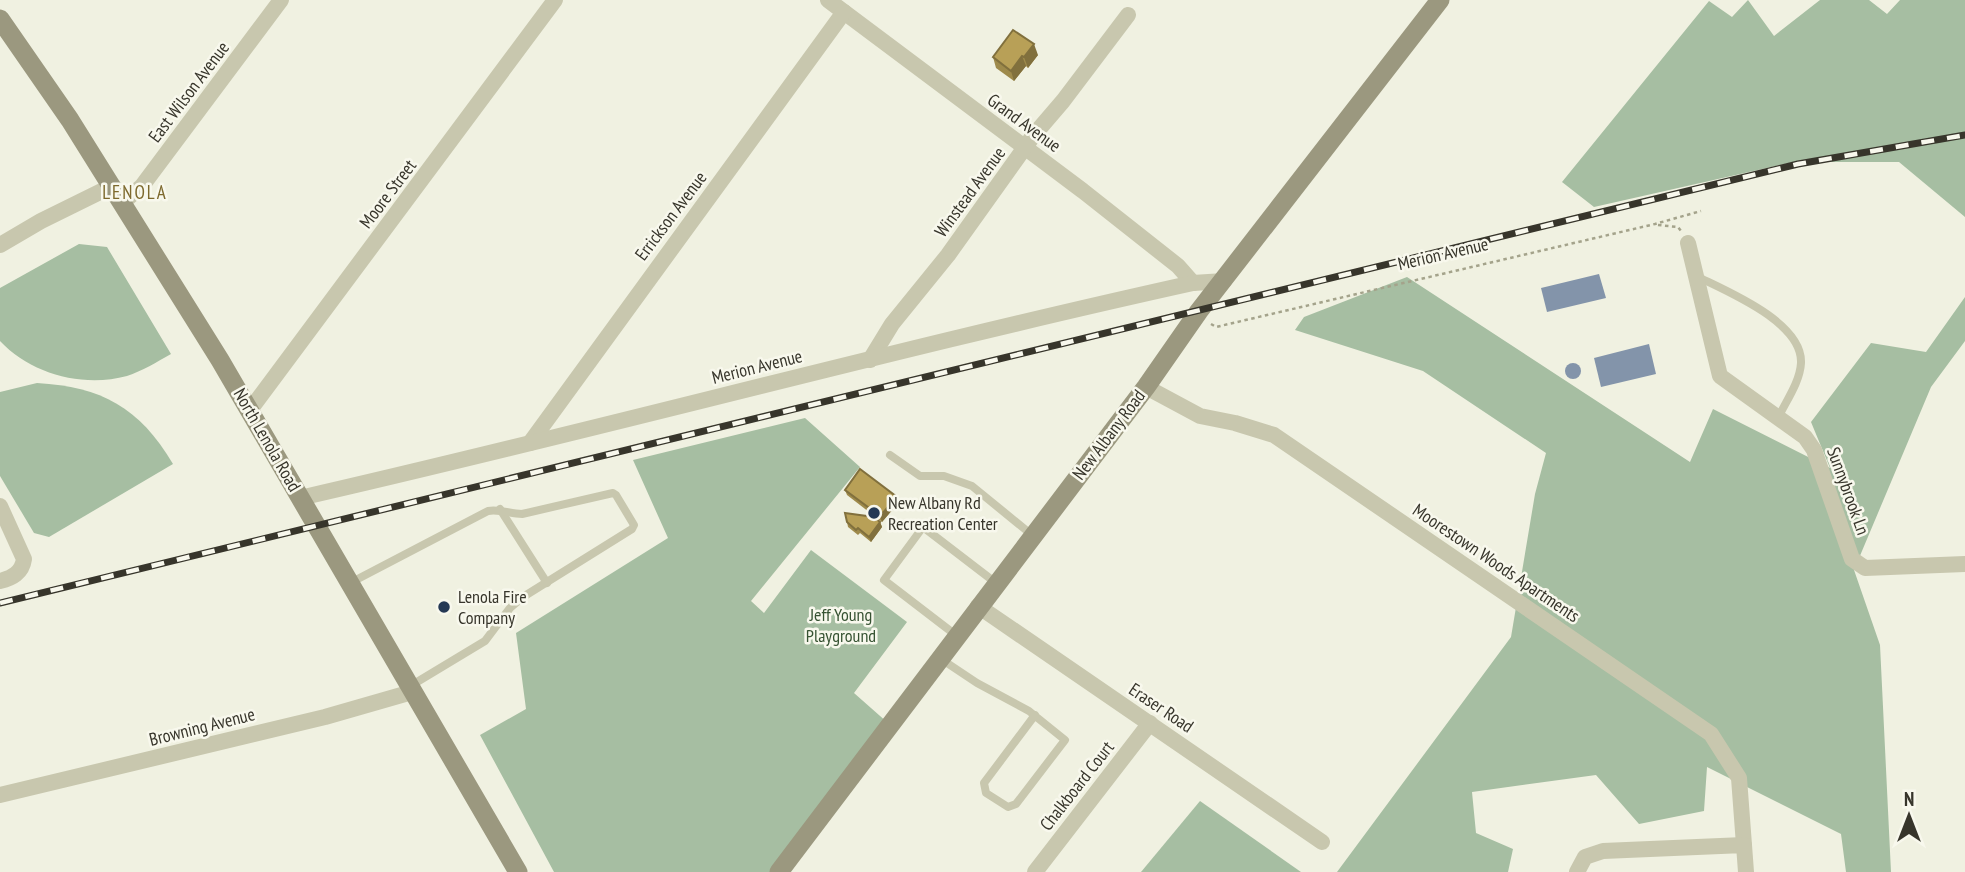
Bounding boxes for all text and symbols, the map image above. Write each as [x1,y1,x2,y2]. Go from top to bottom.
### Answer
street label: East Wilson Avenue [143,37,234,147]
street label: Grand Avenue [983,88,1066,157]
street label: Winstead Avenue [929,142,1010,241]
street label: Moore Street [354,155,421,233]
street label: Errickson Avenue [630,167,712,265]
district label: LENOLA [102,180,168,204]
street label: Merion Avenue [1395,232,1490,275]
street label: Merion Avenue [709,344,804,389]
street label: North Lenola Road [229,384,306,495]
street label: New Albany Road [1067,385,1150,484]
street label: Sunnybrook Ln [1822,444,1875,538]
place label: New Albany Rd Recreation Center [888,491,998,535]
street label: Moorestown Woods Apartments [1409,498,1584,627]
marker: New Albany Rd Recreation Center [866,505,882,521]
place label: Lenola Fire Company [458,585,527,629]
marker: Lenola Fire Company [436,599,452,615]
park label: Jeff Young Playground [806,603,876,647]
street label: Eraser Road [1125,678,1198,737]
street label: Browning Avenue [147,702,257,751]
street label: Chalkboard Court [1034,736,1119,835]
north arrow [1874,781,1944,851]
text: N [1904,787,1914,811]

